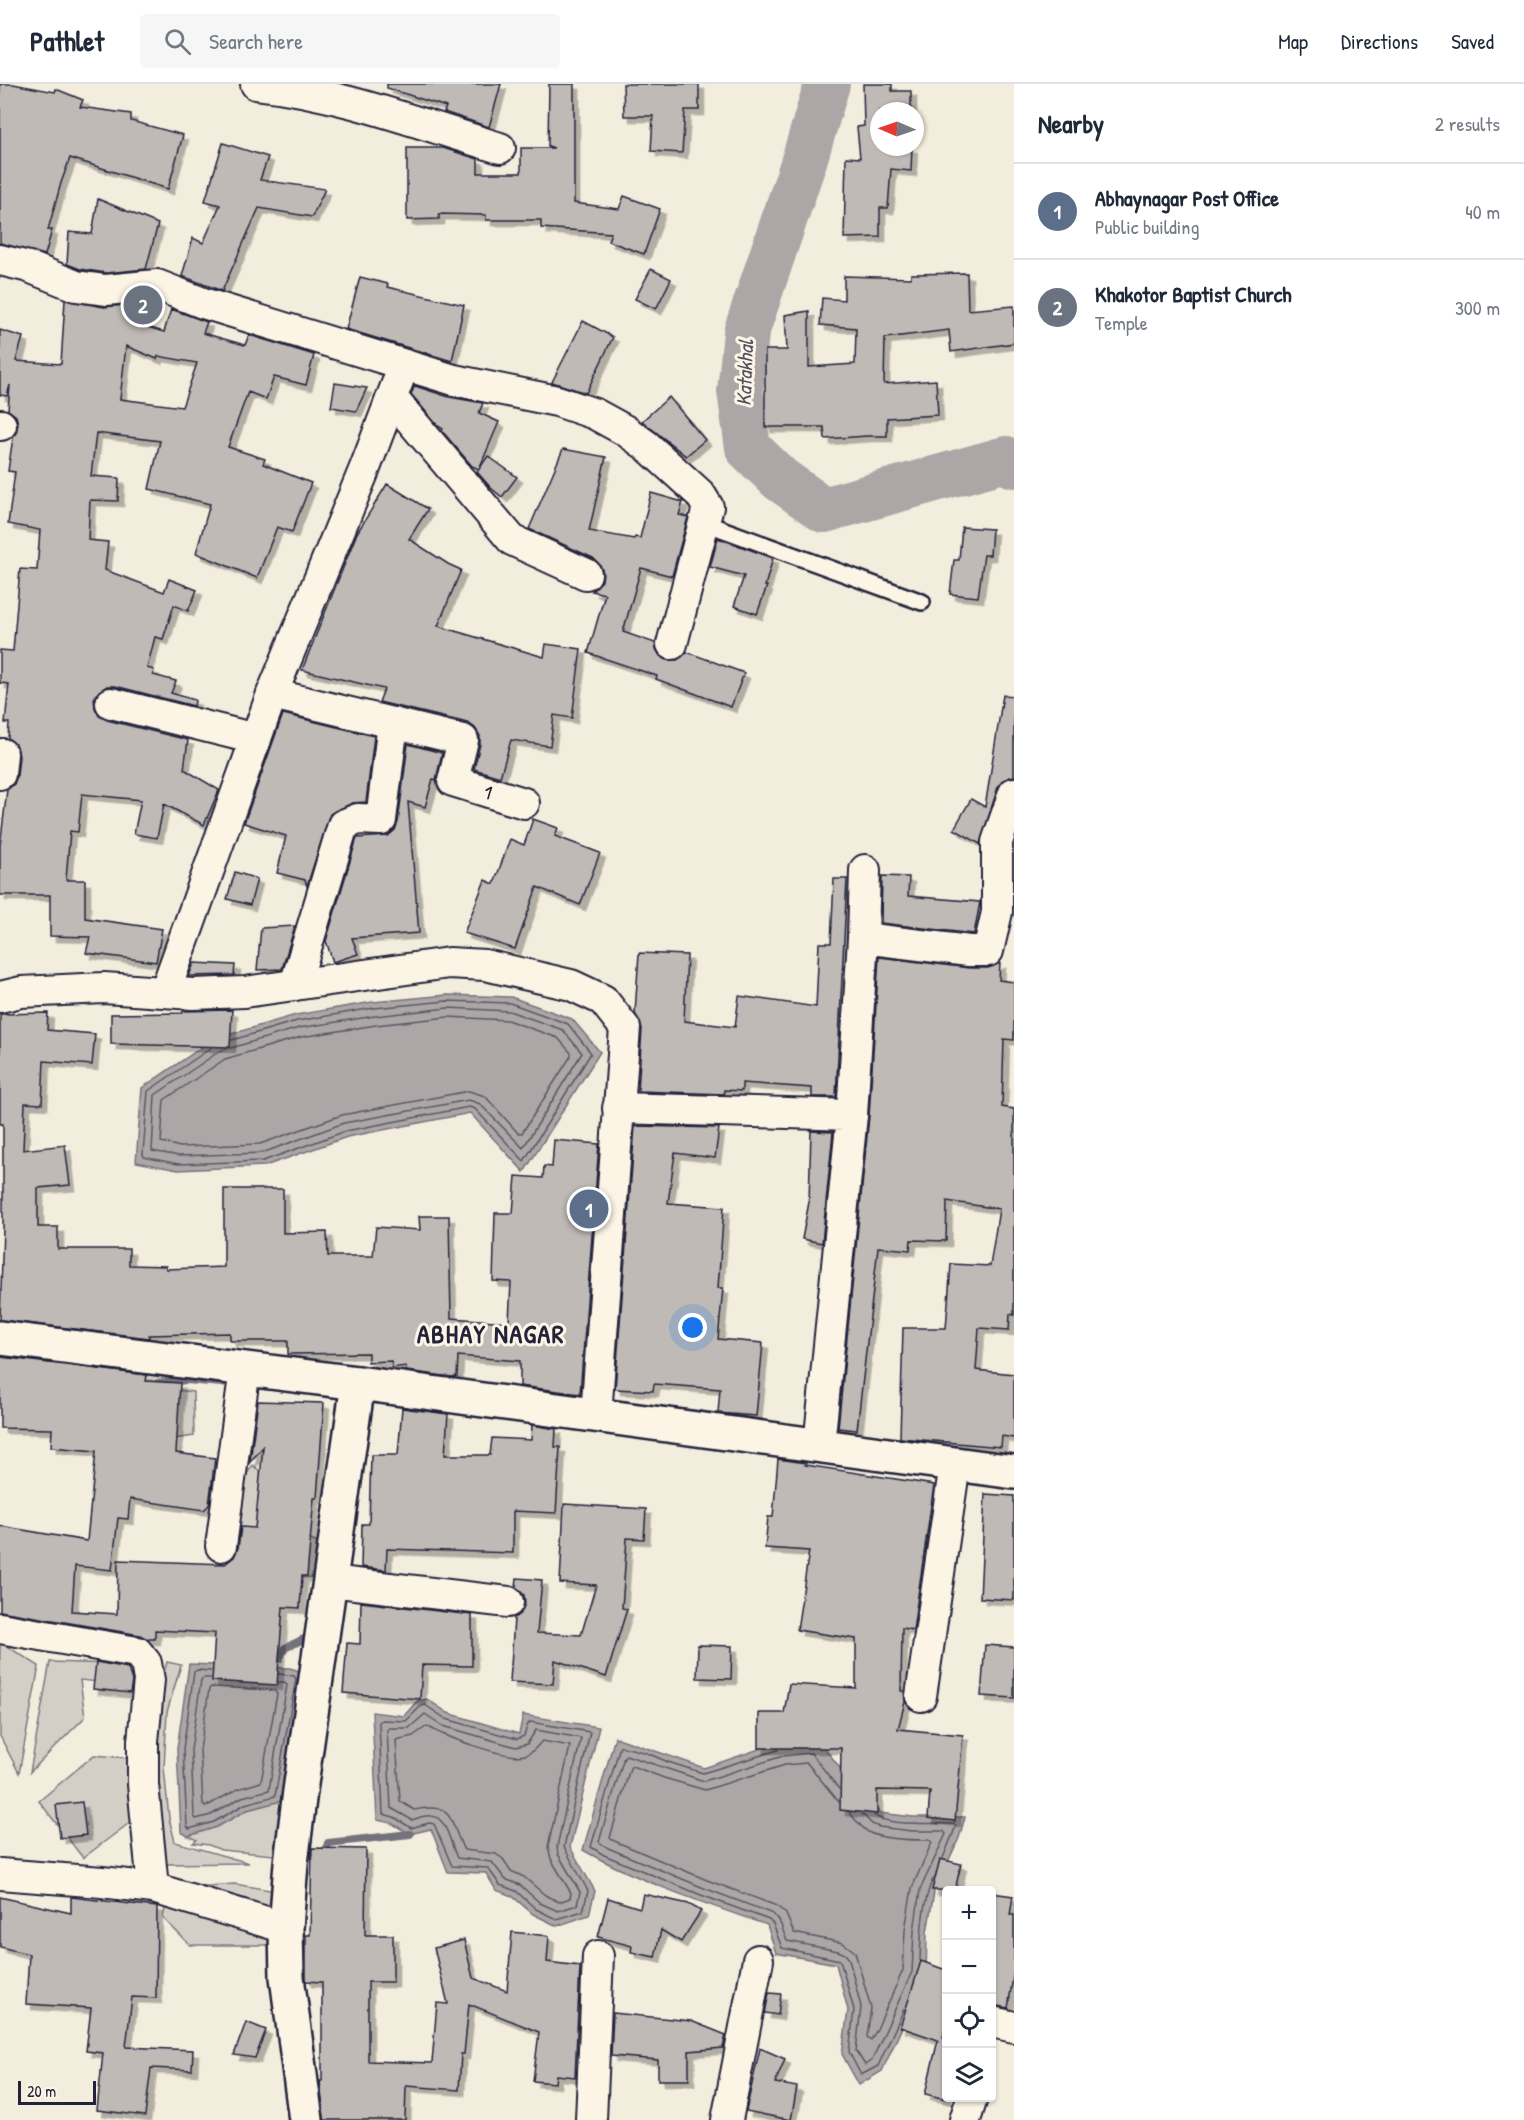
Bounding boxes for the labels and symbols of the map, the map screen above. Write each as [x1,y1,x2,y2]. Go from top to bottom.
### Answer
north arrow [870,102,924,156]
pin: 2 [124,282,162,328]
water label: Katakhal [729,338,760,406]
street label: 1 [481,778,496,805]
pin: 1 [570,1186,608,1232]
your location [678,1313,707,1342]
district label: ABHAY NAGAR [417,1316,565,1351]
scale bar [18,2078,96,2106]

